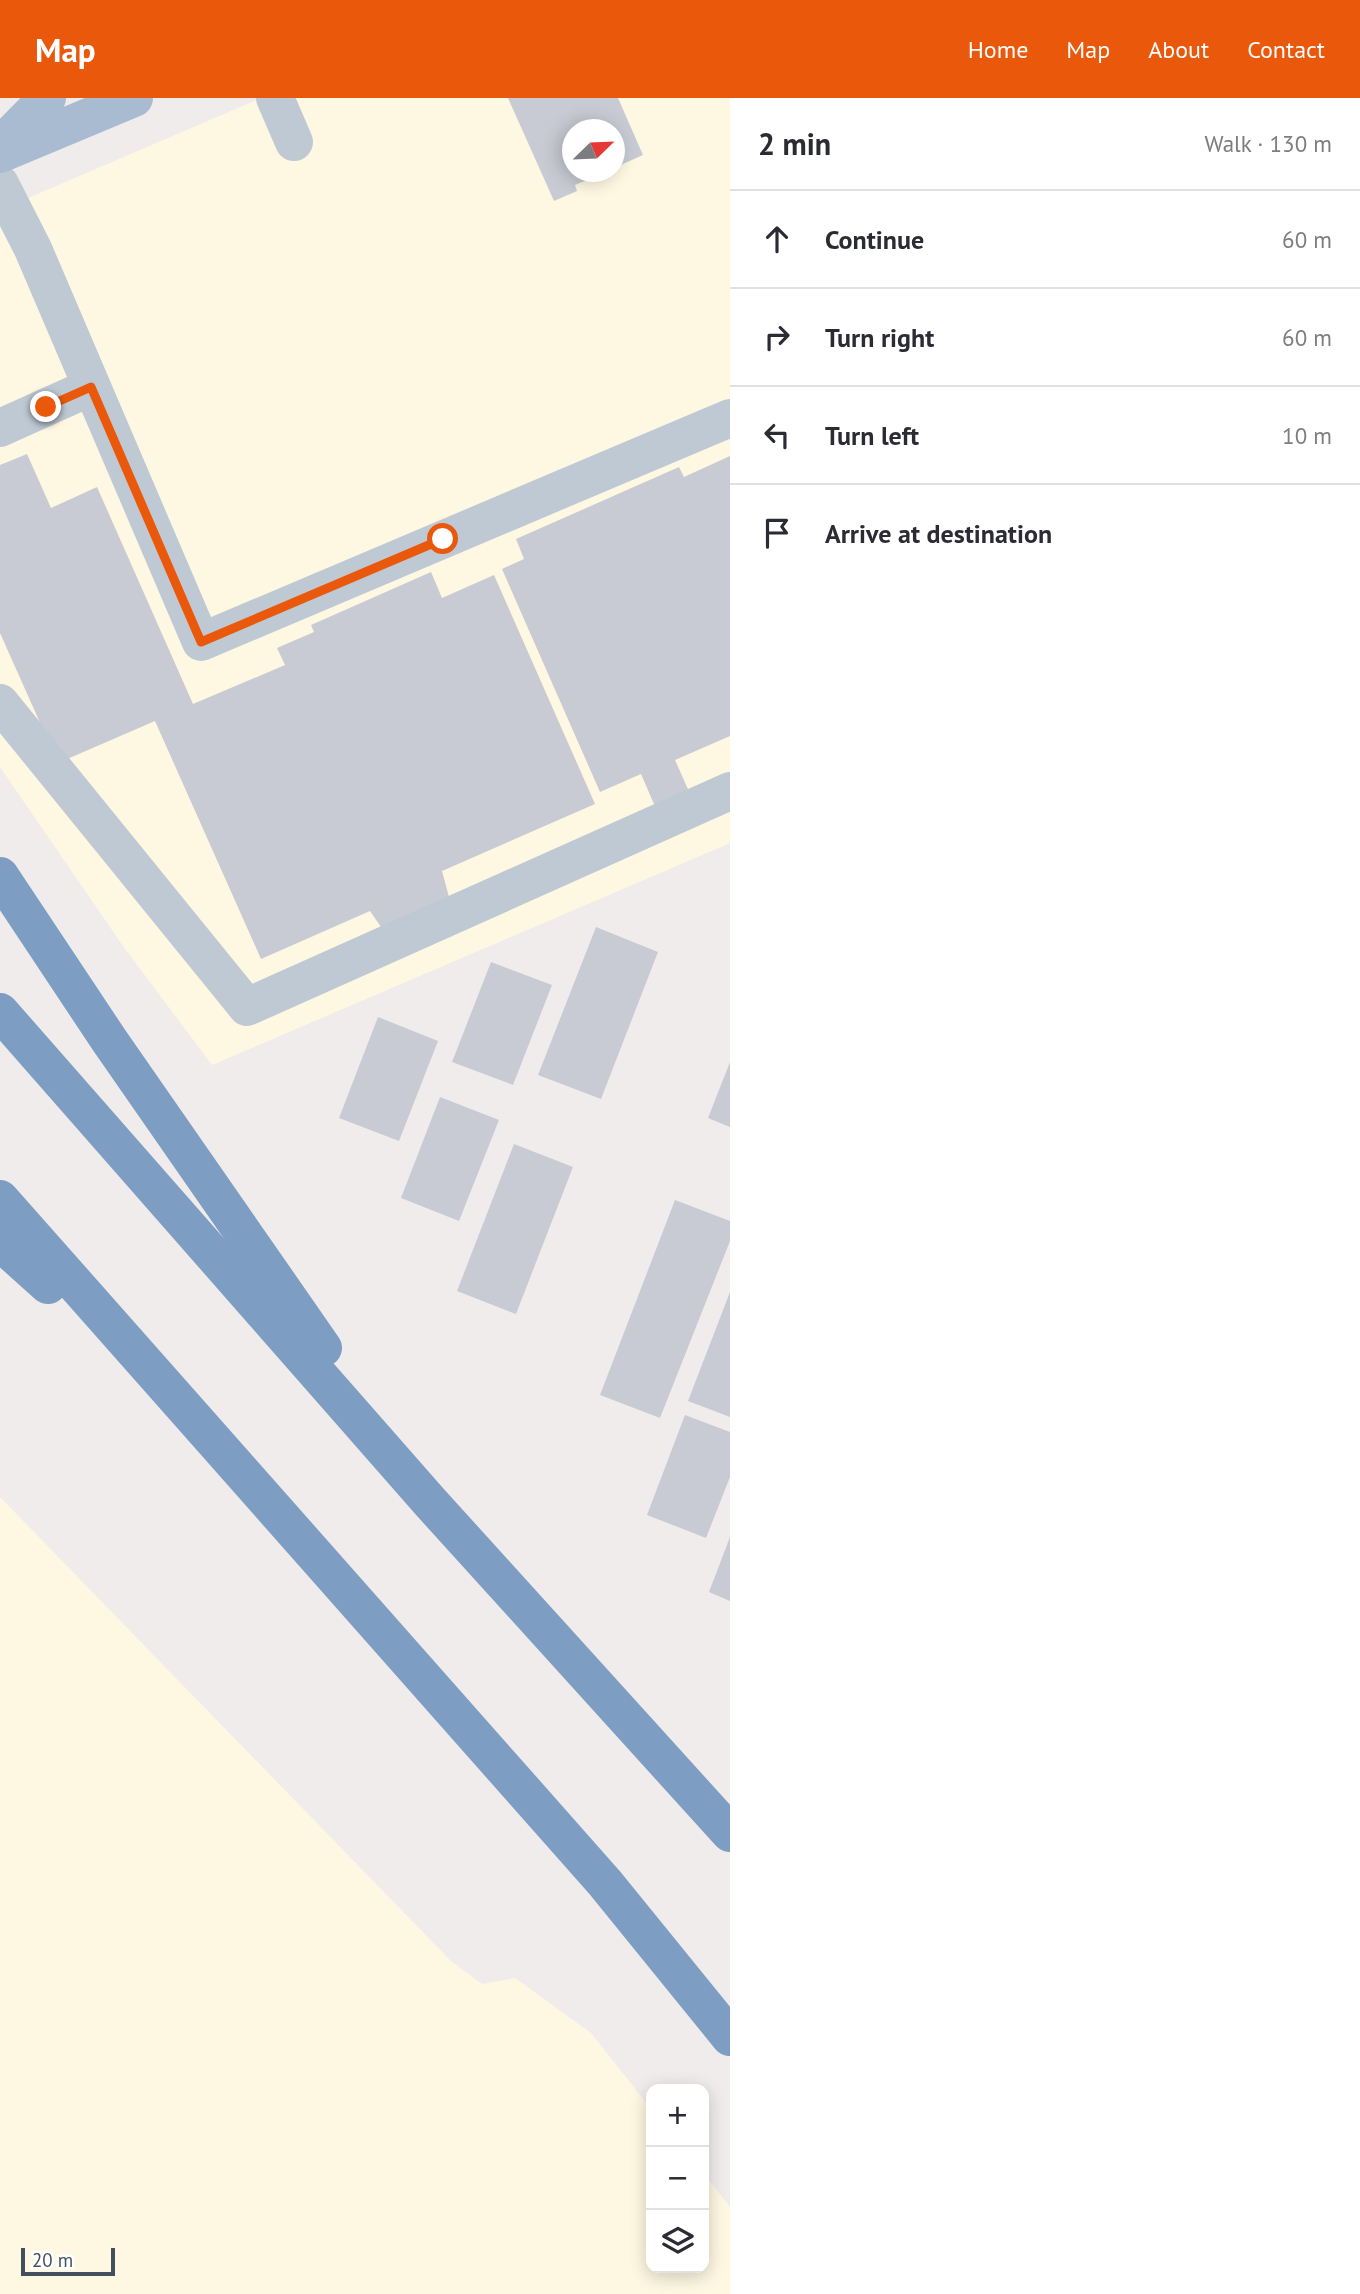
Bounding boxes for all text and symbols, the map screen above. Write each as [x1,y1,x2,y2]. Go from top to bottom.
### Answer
text: Map [35,28,96,71]
text: Home [968,34,1028,65]
text: Map [1066,34,1110,65]
text: About [1148,34,1209,65]
text: Contact [1247,34,1325,65]
north arrow [562,119,625,182]
text: 2 min [758,124,831,163]
text: Walk · 130 m [1205,129,1332,158]
icon: ahead [758,220,796,258]
text: Continue [825,223,924,256]
text: 60 m [1282,225,1332,254]
icon: right [758,318,796,356]
text: Turn right [825,321,934,354]
text: 60 m [1282,323,1332,352]
route end [30,391,61,422]
icon: left [758,416,796,454]
text: Turn left [825,419,919,452]
text: 10 m [1282,421,1332,450]
icon: arrive [758,514,796,552]
text: Arrive at destination [825,517,1052,550]
route start [427,523,458,554]
map controls [646,2084,709,2273]
button: + [646,2084,709,2147]
button: − [646,2147,709,2210]
button: layers [646,2210,709,2273]
scale bar [21,2245,116,2277]
text: 20 m [32,2248,73,2272]

